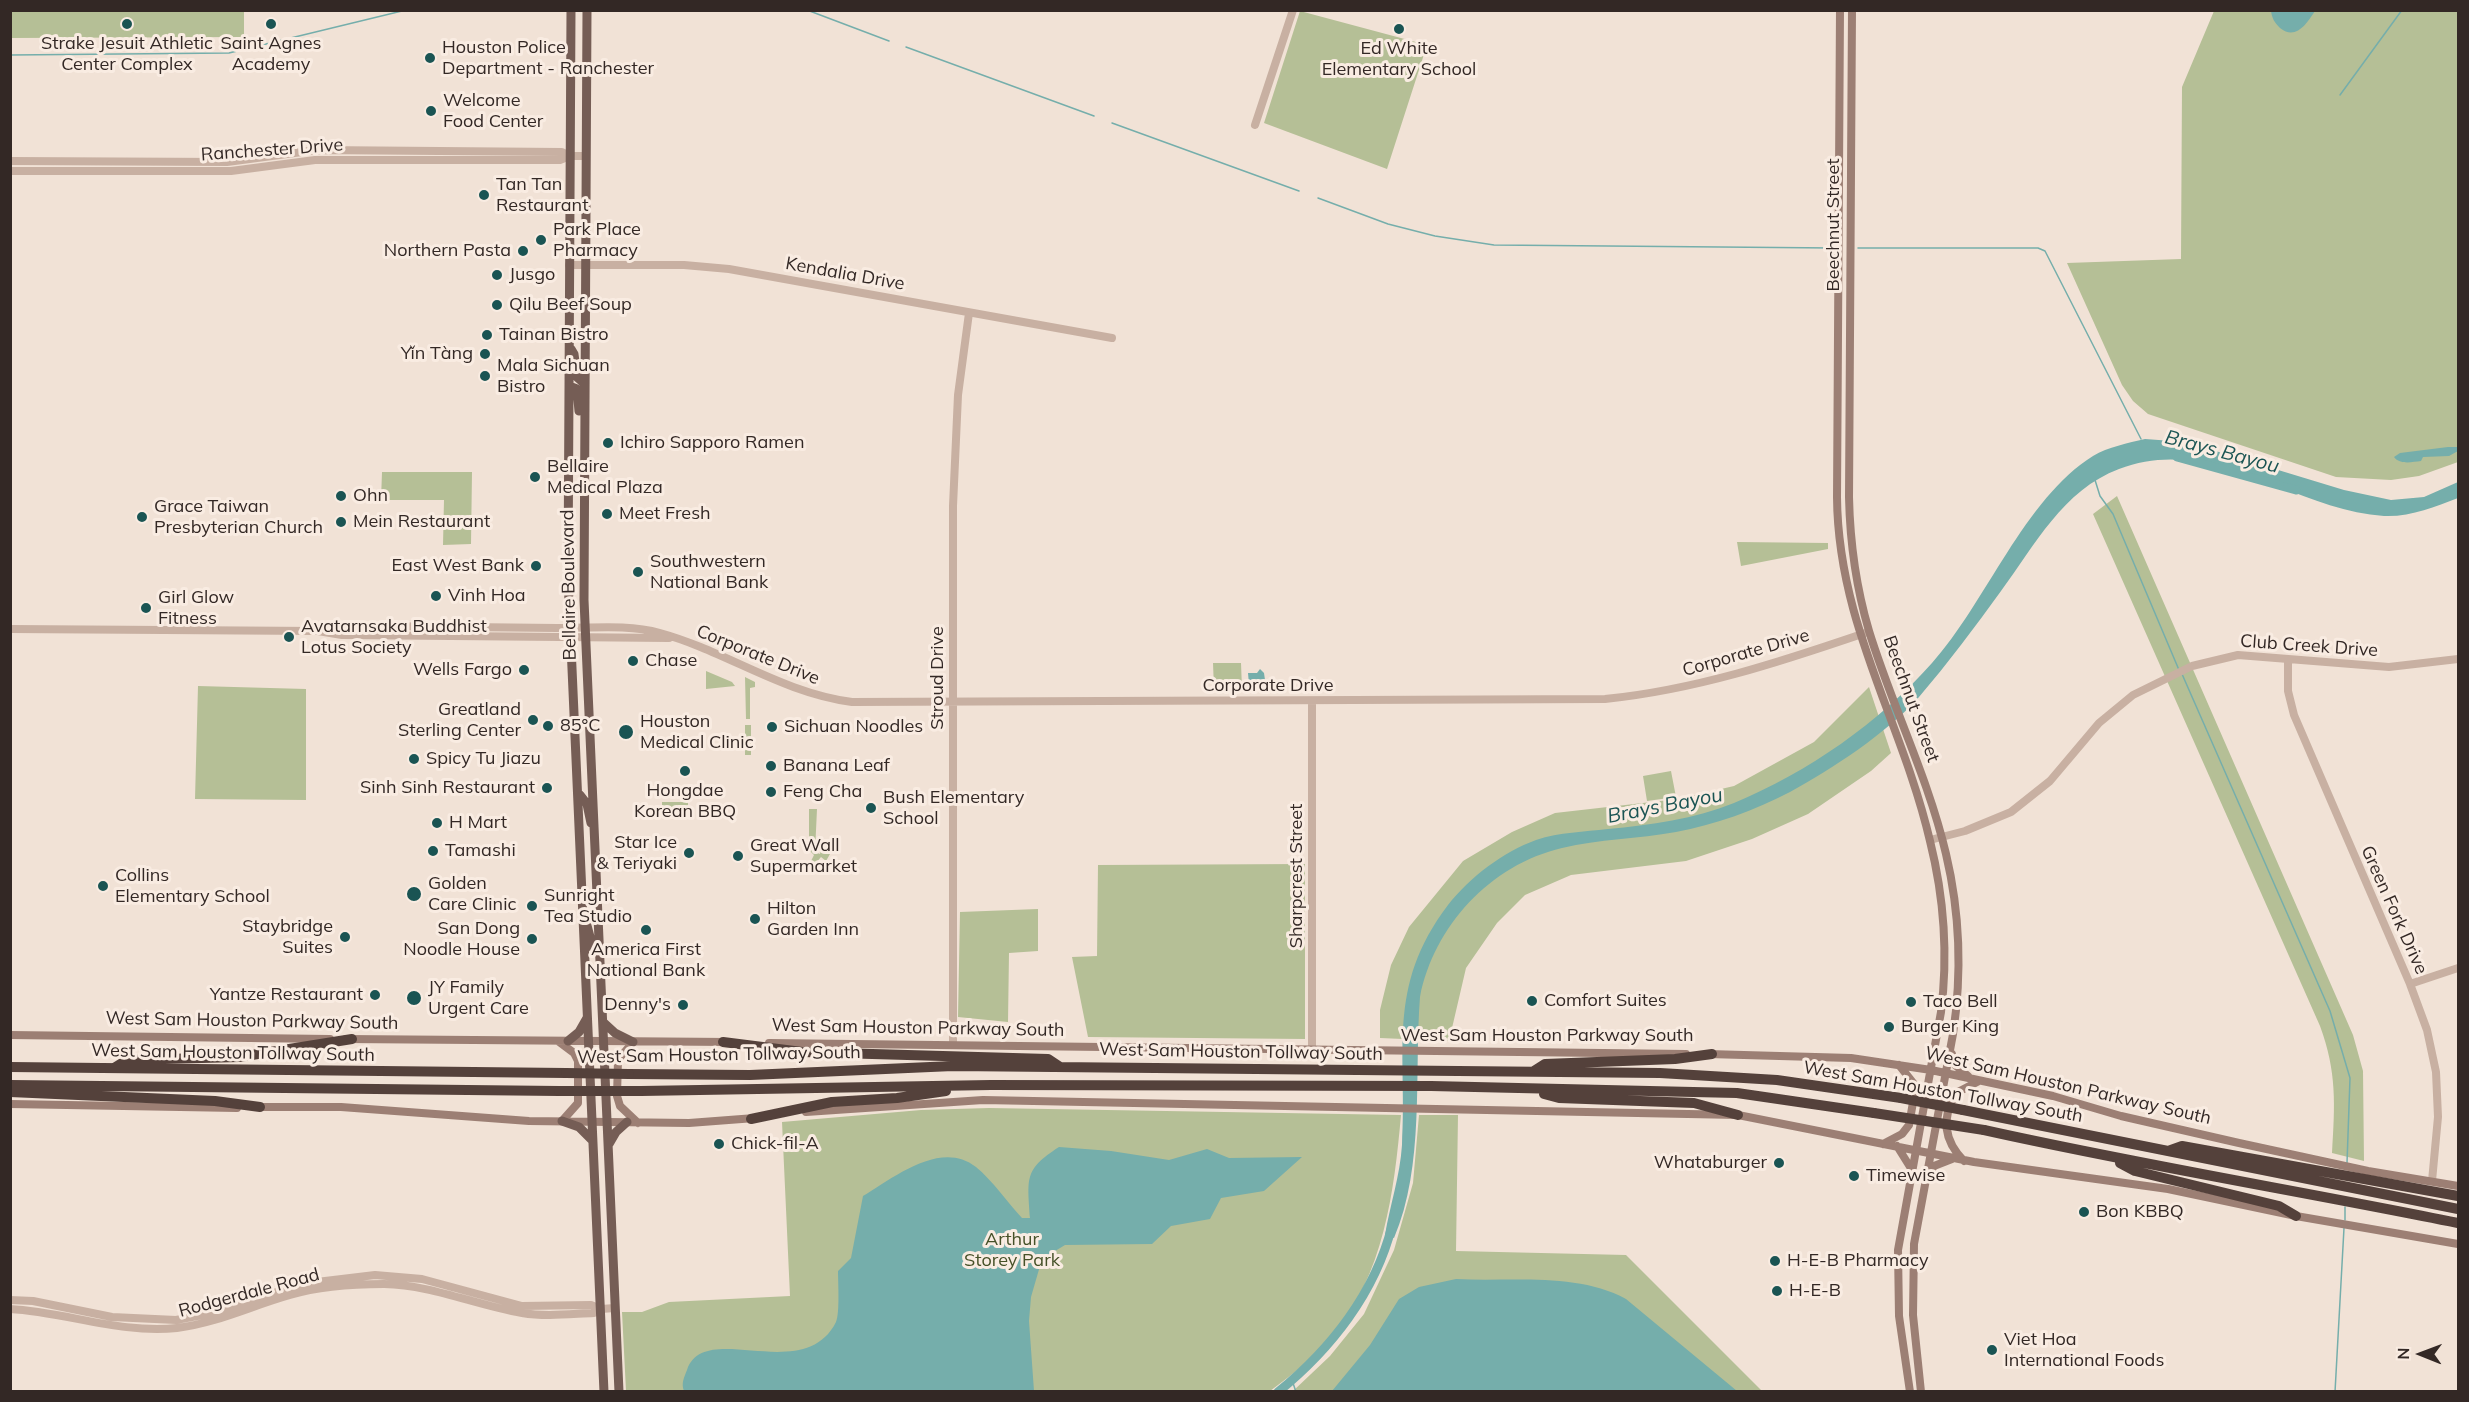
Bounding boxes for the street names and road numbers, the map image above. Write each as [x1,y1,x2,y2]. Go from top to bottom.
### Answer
street label: Ranchester Drive [200,134,344,166]
street label: Beechnut Street [1823,159,1845,291]
street label: Kendalia Drive [784,253,906,295]
street label: Bellaire Boulevard [557,509,581,661]
street label: Corporate Drive [693,620,823,690]
street label: Corporate Drive [1680,625,1812,681]
street label: Stroud Drive [927,626,949,730]
street label: Club Creek Drive [2239,630,2379,662]
street label: Beechnut Street [1878,633,1944,765]
street label: Corporate Drive [1203,675,1333,697]
street label: Sharpcrest Street [1286,804,1308,948]
street label: Green Fork Drive [2356,842,2432,978]
street label: West Sam Houston Parkway South [105,1008,399,1034]
street label: West Sam Houston Parkway South [771,1015,1065,1041]
street label: West Sam Houston Parkway South [1401,1025,1693,1047]
street label: West Sam Houston Tollway South [1099,1039,1383,1065]
street label: West Sam Houston Tollway South [91,1040,375,1066]
street label: West Sam Houston Tollway South [577,1042,861,1068]
street label: West Sam Houston Parkway South [1923,1043,2213,1129]
street label: West Sam Houston Tollway South [1801,1057,2085,1127]
street label: Rodgerdale Road [176,1264,322,1322]

